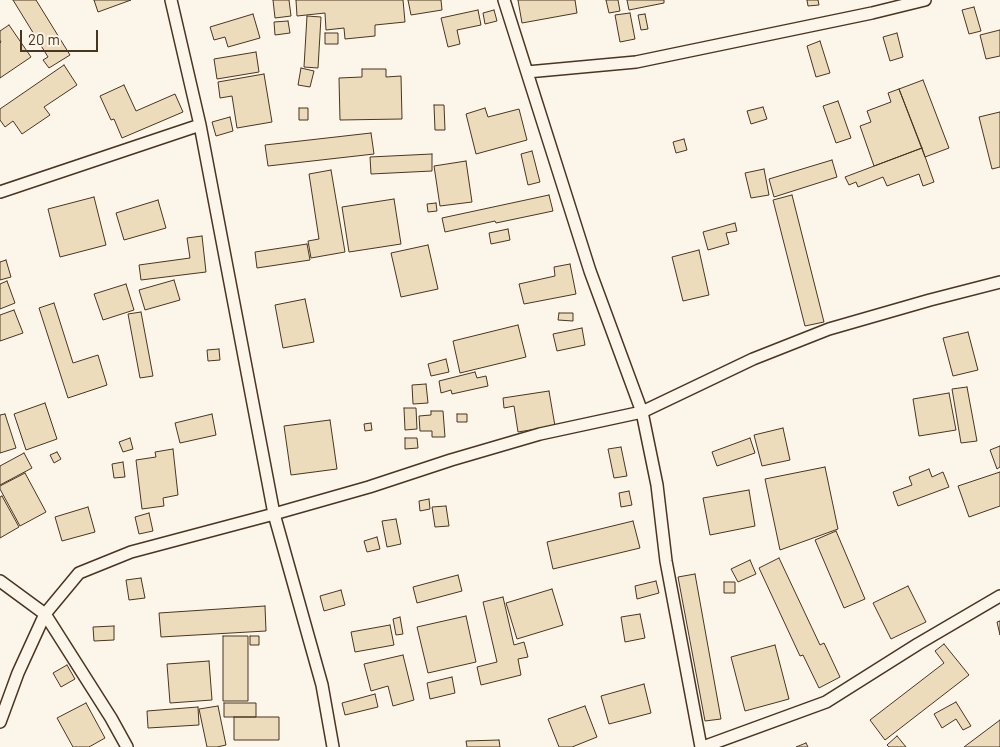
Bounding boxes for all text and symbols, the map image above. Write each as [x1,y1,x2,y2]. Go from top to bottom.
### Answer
scale bar [22,20,100,52]
text: 20 m [28,30,60,48]

